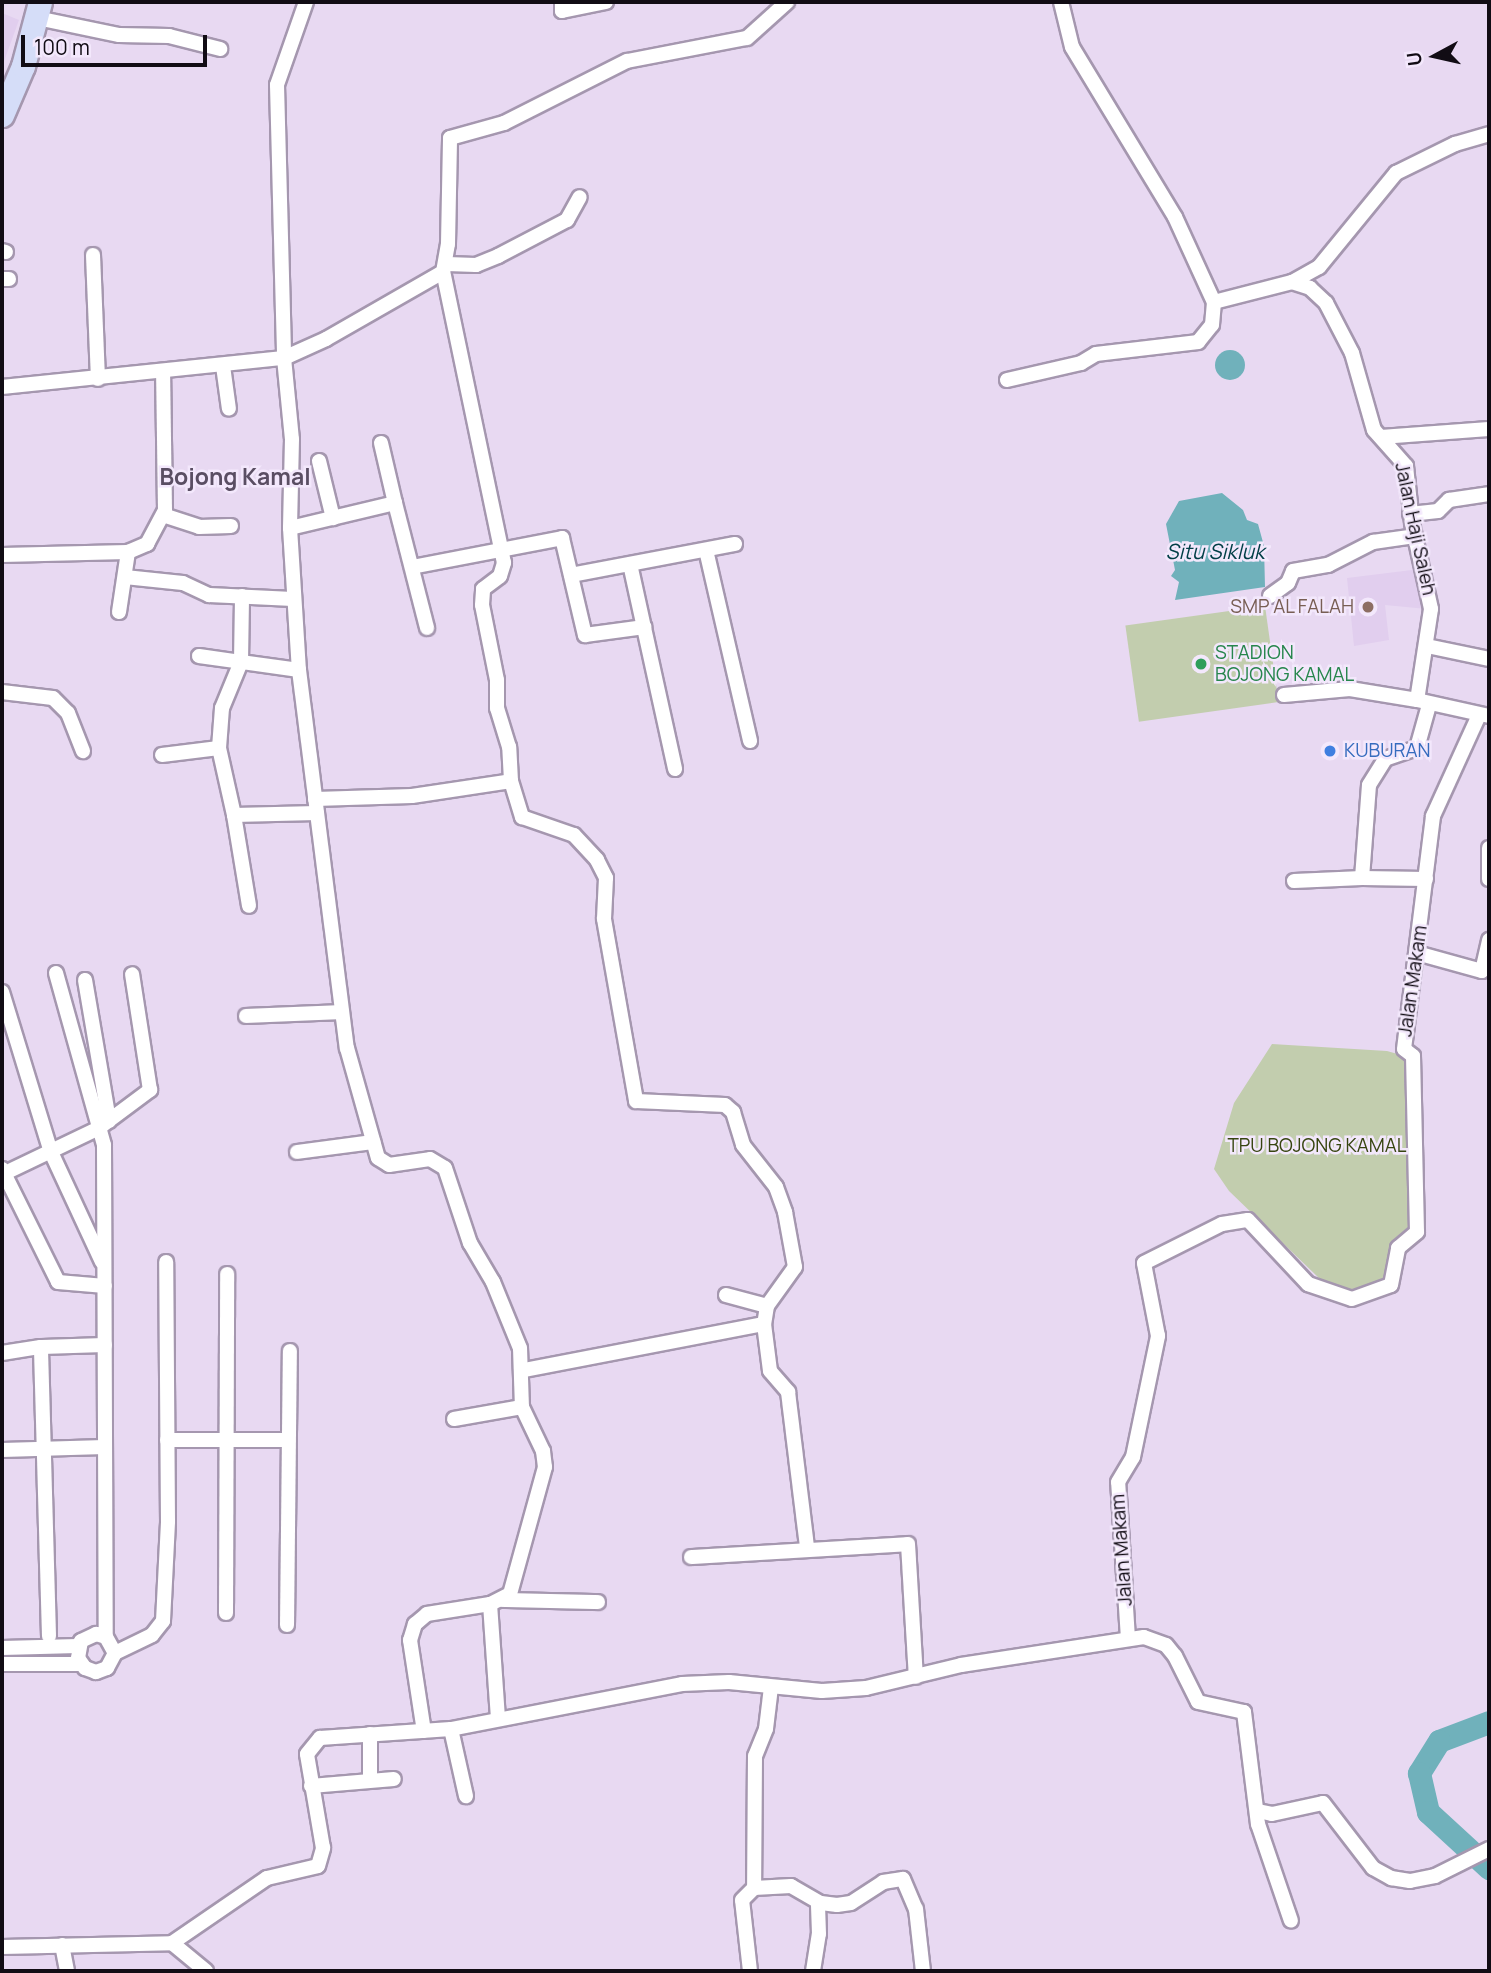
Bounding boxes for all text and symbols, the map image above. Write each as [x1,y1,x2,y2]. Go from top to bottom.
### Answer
scale bar [24,21,210,65]
north arrow [1400,21,1470,91]
text: 100 m [34,33,90,61]
text: U [1400,50,1428,68]
street label: Jalan Haji Saleh [1390,461,1440,597]
district label: Bojong Kamal [159,462,311,490]
water label: Situ Sikluk [1166,538,1264,564]
place label: SMP AL FALAH [1229,596,1354,618]
marker: SMP AL FALAH [1360,599,1376,615]
place label: STADION BOJONG KAMAL [1215,642,1354,686]
marker: STADION BOJONG KAMAL [1193,656,1209,672]
place label: KUBURAN [1344,740,1431,762]
marker: KUBURAN [1322,743,1338,759]
street label: Jalan Makam [1394,924,1432,1038]
park label: TPU BOJONG KAMAL [1227,1135,1407,1157]
street label: Jalan Makam [1107,1493,1137,1607]

